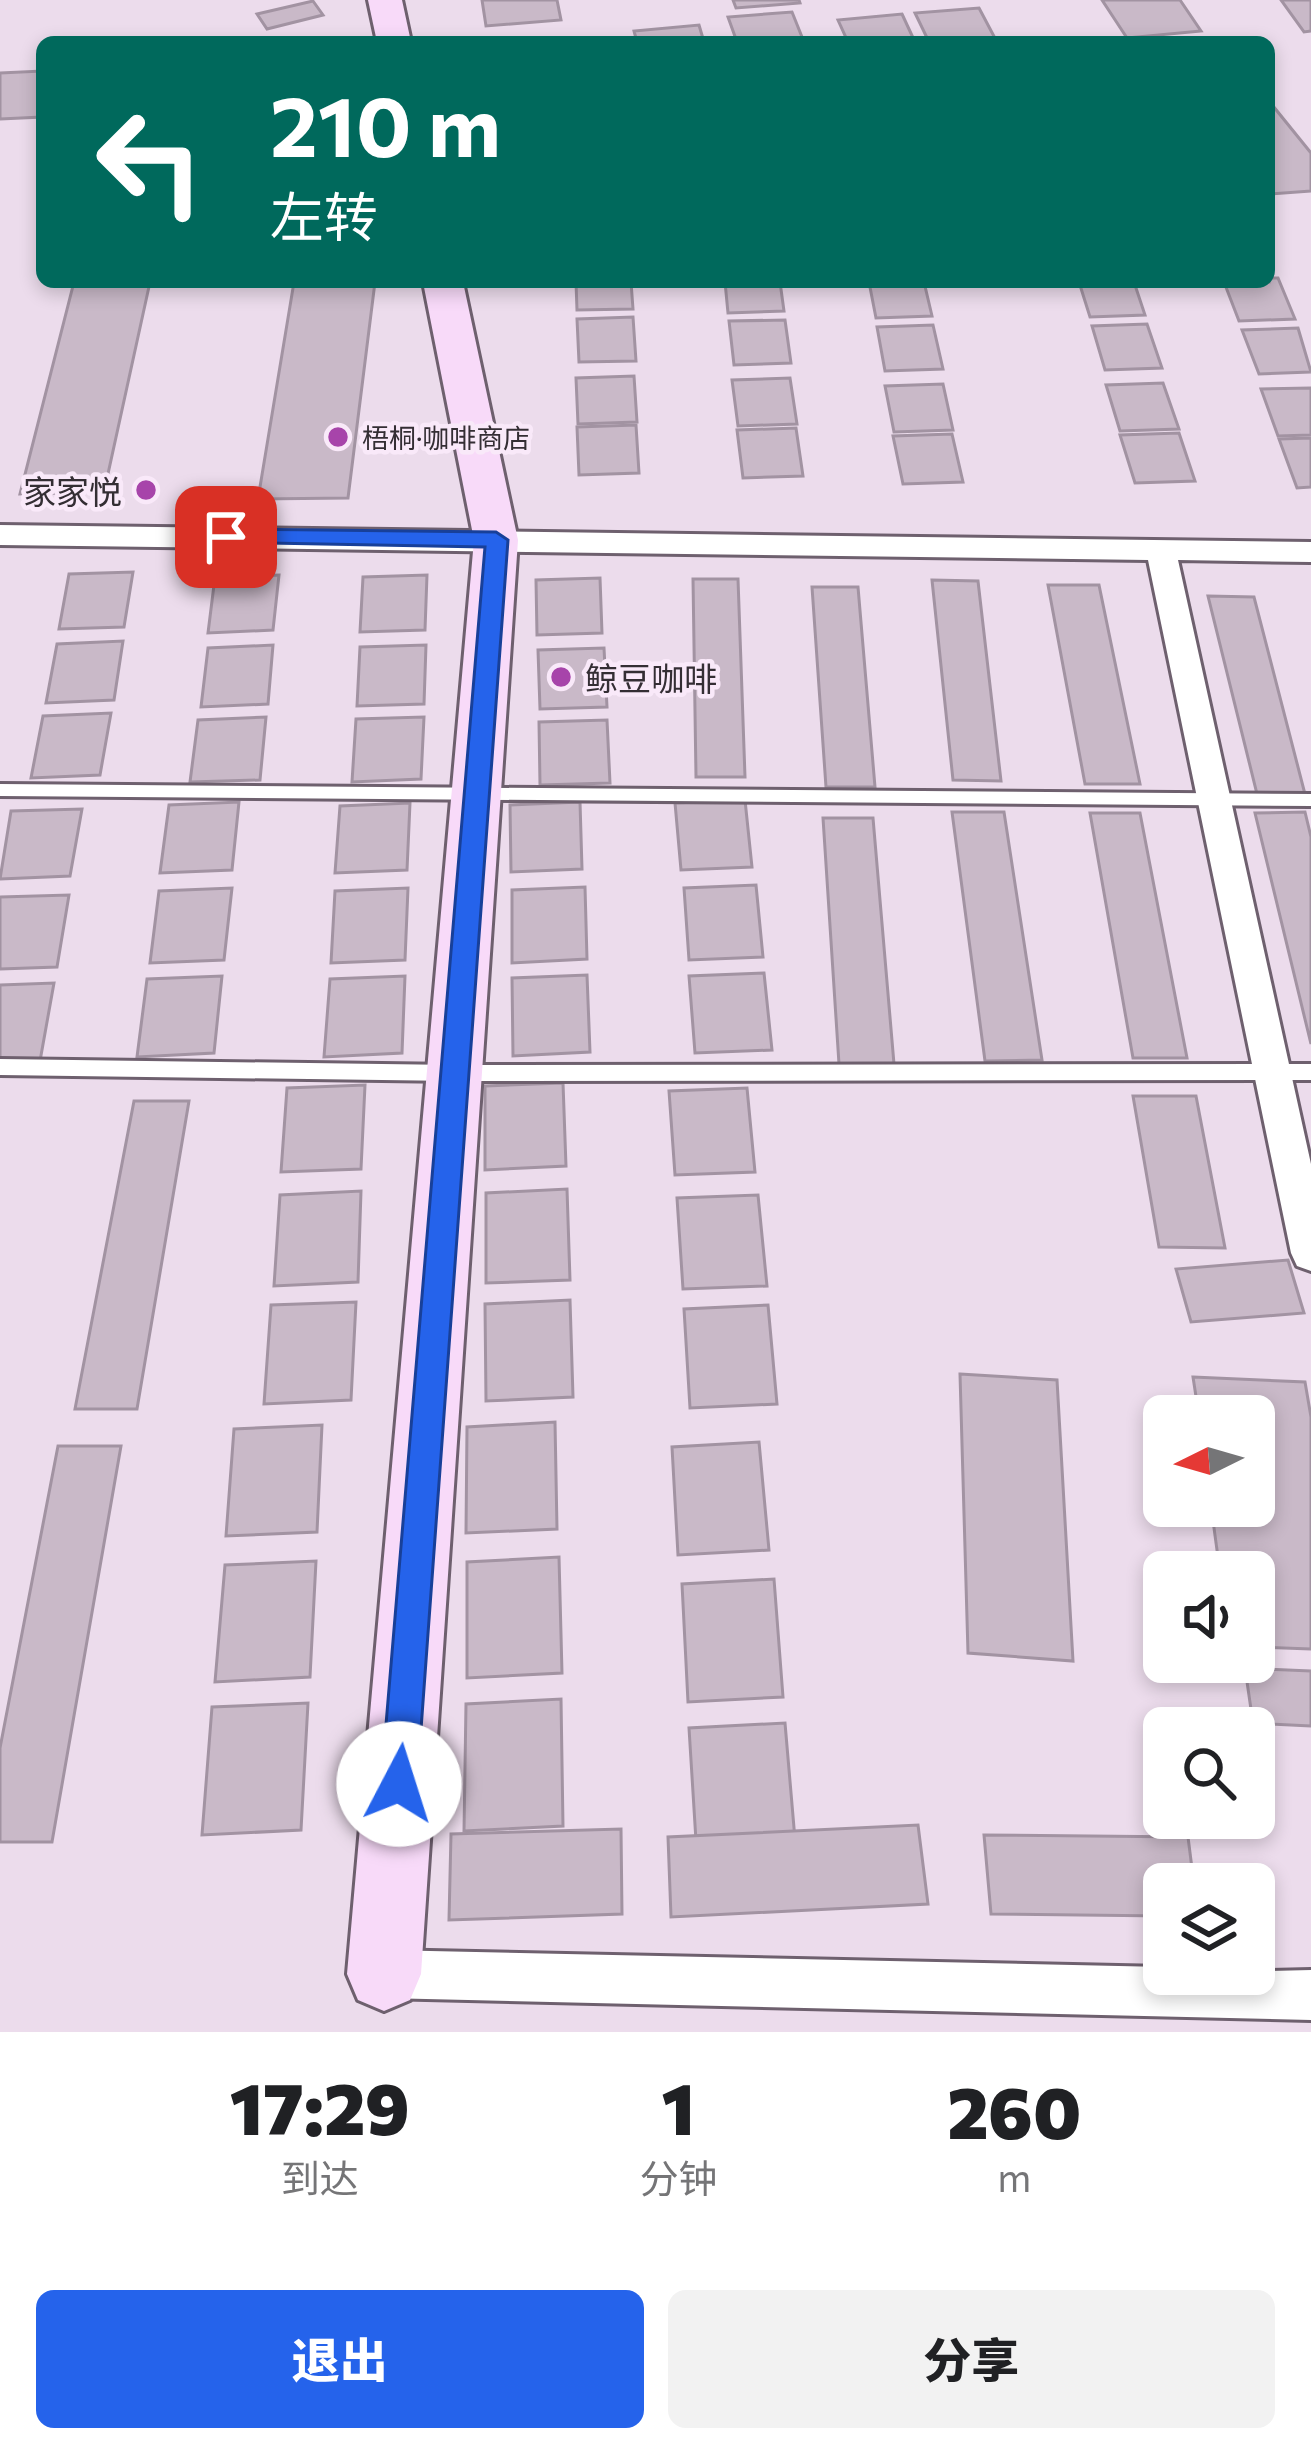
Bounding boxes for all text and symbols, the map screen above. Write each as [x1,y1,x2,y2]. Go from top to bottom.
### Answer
text: 210 m [270,72,501,174]
icon: left [72,84,228,240]
text: 左转 [270,182,378,248]
place label: 梧桐·咖啡商店 [362,421,530,454]
marker: 梧桐·咖啡商店 [325,424,351,450]
place label: 家家悦 [23,470,122,511]
marker: 家家悦 [133,477,159,503]
pin [175,486,277,588]
icon: arrive [193,504,259,570]
place label: 鲸豆咖啡 [585,657,717,698]
marker: 鲸豆咖啡 [548,664,574,690]
north arrow [1143,1395,1275,1527]
map controls [1143,1395,1275,1995]
button: sound [1143,1551,1275,1683]
button: search [1143,1707,1275,1839]
position arrow [336,1721,462,1847]
button: layers [1143,1863,1275,1995]
text: 17:29 [230,2062,410,2150]
text: 1 [662,2062,695,2150]
text: 260 [947,2066,1081,2154]
text: m [997,2152,1031,2200]
text: 到达 [281,2153,359,2201]
text: 分钟 [639,2153,717,2201]
button: 退出 [36,2290,644,2428]
button: 分享 [668,2290,1275,2428]

